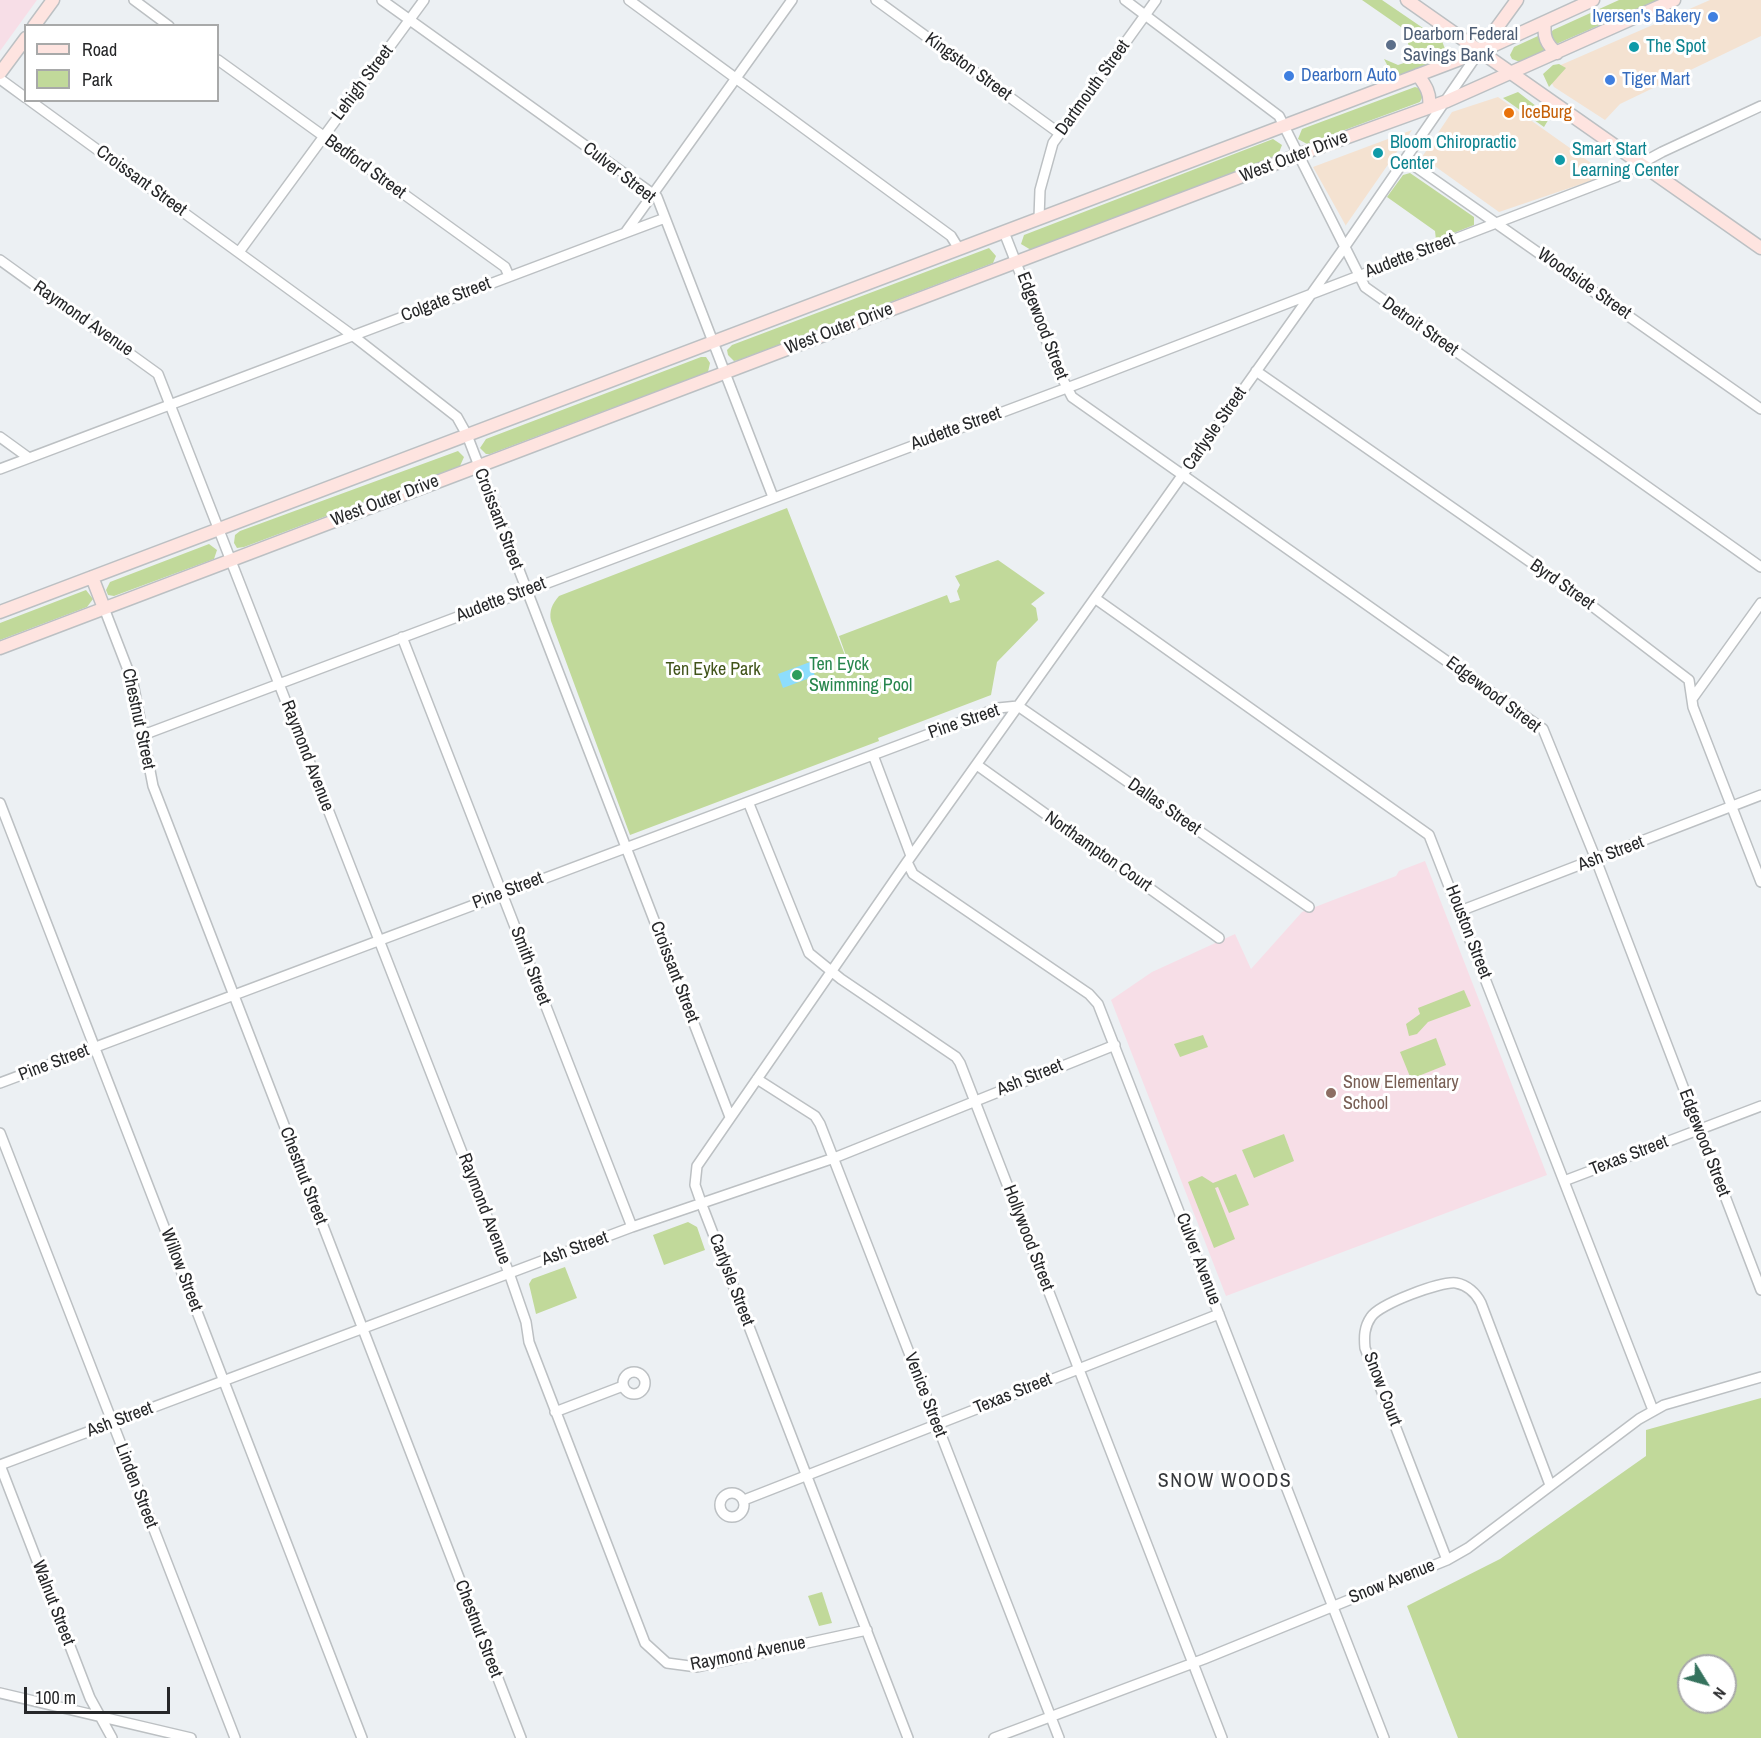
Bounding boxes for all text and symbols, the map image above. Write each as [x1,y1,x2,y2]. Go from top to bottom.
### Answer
place label: Iversen's Bakery [1592,6,1701,28]
marker: Iversen's Bakery [1706,10,1720,24]
legend [24,24,219,102]
place label: Dearborn Federal Savings Bank [1403,24,1518,66]
street label: Kingston Street [920,28,1016,106]
street label: Dartmouth Street [1051,36,1135,140]
place label: The Spot [1646,36,1706,58]
text: Road [82,37,117,62]
marker: Dearborn Federal Savings Bank [1384,38,1398,52]
marker: The Spot [1627,40,1641,54]
street label: Lehigh Street [328,41,398,125]
place label: Dearborn Auto [1301,65,1397,87]
text: Park [82,67,112,92]
marker: Dearborn Auto [1282,69,1296,83]
place label: Tiger Mart [1622,69,1690,91]
marker: Tiger Mart [1603,73,1617,87]
place label: IceBurg [1521,102,1572,124]
marker: IceBurg [1502,106,1516,120]
street label: West Outer Drive [1237,127,1351,187]
street label: Bedford Street [320,130,410,204]
place label: Bloom Chiropractic Center [1390,132,1516,174]
street label: Culver Street [578,138,660,208]
place label: Smart Start Learning Center [1572,139,1679,182]
street label: Croissant Street [92,141,190,221]
marker: Bloom Chiropractic Center [1371,146,1385,160]
marker: Smart Start Learning Center [1553,153,1567,167]
street label: Audette Street [1362,229,1458,283]
street label: Woodside Street [1533,244,1635,324]
street label: Edgewood Street [1012,269,1072,383]
street label: Colgate Street [398,273,494,327]
street label: Raymond Avenue [29,277,137,361]
street label: Detroit Street [1378,293,1462,361]
street label: West Outer Drive [782,299,896,359]
street label: Carlysle Street [1178,383,1252,475]
street label: Audette Street [908,403,1004,455]
street label: Croissant Street [469,465,527,573]
street label: West Outer Drive [328,471,442,531]
street label: Byrd Street [1526,555,1598,615]
street label: Audette Street [453,573,549,627]
street label: Edgewood Street [1441,652,1545,738]
place label: Ten Eyck Swimming Pool [809,654,912,696]
park label: Ten Eyke Park [665,659,761,681]
street label: Chestnut Street [117,667,159,771]
marker: Ten Eyck Swimming Pool [790,668,804,682]
street label: Raymond Avenue [276,697,338,815]
street label: Pine Street [926,700,1002,744]
street label: Dallas Street [1123,774,1205,840]
street label: Northampton Court [1040,807,1156,897]
street label: Ash Street [1575,832,1647,876]
street label: Pine Street [470,868,546,914]
street label: Houston Street [1440,882,1496,982]
street label: Croissant Street [645,918,703,1026]
street label: Smith Street [505,924,555,1008]
street label: Pine Street [16,1040,92,1086]
street label: Ash Street [994,1055,1066,1101]
place label: Snow Elementary School [1343,1072,1459,1114]
marker: Snow Elementary School [1324,1086,1338,1100]
street label: Edgewood Street [1674,1086,1734,1200]
street label: Chestnut Street [275,1124,331,1228]
street label: Texas Street [1587,1131,1671,1181]
street label: Raymond Avenue [453,1150,515,1268]
street label: Hollywood Street [998,1182,1058,1294]
street label: Culver Avenue [1171,1210,1225,1308]
street label: Willow Street [155,1226,207,1314]
street label: Ash Street [539,1227,611,1271]
street label: Carlysle Street [704,1231,758,1329]
street label: Snow Court [1358,1349,1406,1429]
street label: Venice Street [899,1350,951,1440]
street label: Texas Street [971,1369,1055,1419]
street label: Ash Street [84,1398,156,1442]
street label: Linden Street [110,1441,162,1531]
district label: SNOW WOODS [1158,1470,1292,1494]
street label: Snow Avenue [1346,1555,1438,1609]
street label: Walnut Street [27,1558,79,1648]
street label: Chestnut Street [450,1577,506,1681]
street label: Raymond Avenue [688,1632,808,1676]
north arrow [1677,1654,1737,1714]
scale bar [27,1675,172,1713]
text: N [1708,1683,1731,1704]
text: 100 m [35,1685,76,1710]

